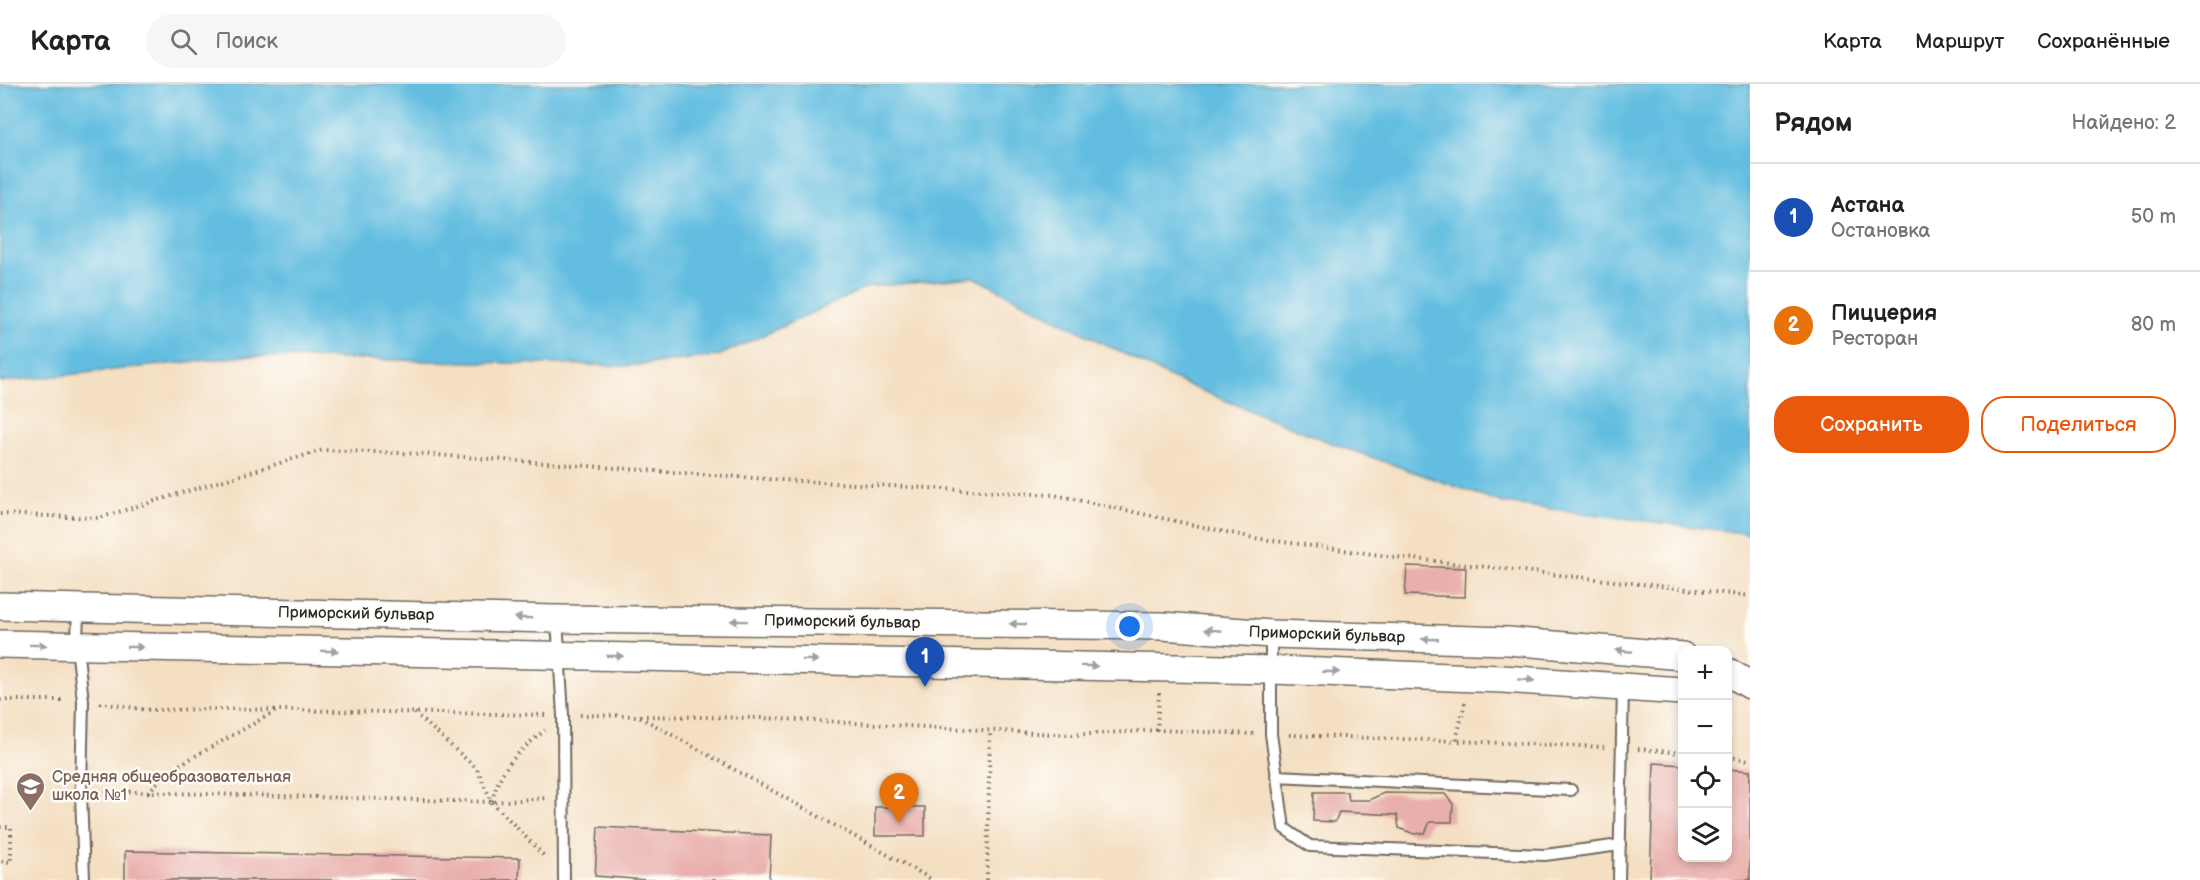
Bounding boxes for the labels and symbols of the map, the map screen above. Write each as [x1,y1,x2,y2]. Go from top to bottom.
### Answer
street label: Приморский бульвар [278,603,434,625]
street label: Приморский бульвар [764,611,920,633]
your location [1115,612,1144,641]
one-way arrow [514,613,533,623]
one-way arrow [730,616,749,626]
one-way arrow [1009,619,1028,629]
street label: Приморский бульвар [1248,623,1406,647]
one-way arrow [1203,625,1222,634]
one-way arrow [1420,634,1439,643]
pin: 1 [906,638,944,687]
one-way arrow [29,640,48,650]
one-way arrow [126,642,145,652]
one-way arrow [321,646,340,656]
one-way arrow [1615,646,1634,656]
one-way arrow [606,652,625,661]
one-way arrow [801,656,820,665]
one-way arrow [1080,661,1099,671]
one-way arrow [1321,668,1340,677]
one-way arrow [1516,676,1535,685]
place label: Средняя общеобразовательная школа №1 [52,768,291,805]
school or university icon: Средняя общеобразовательная школа №1 [15,770,47,812]
pin: 2 [880,774,918,823]

